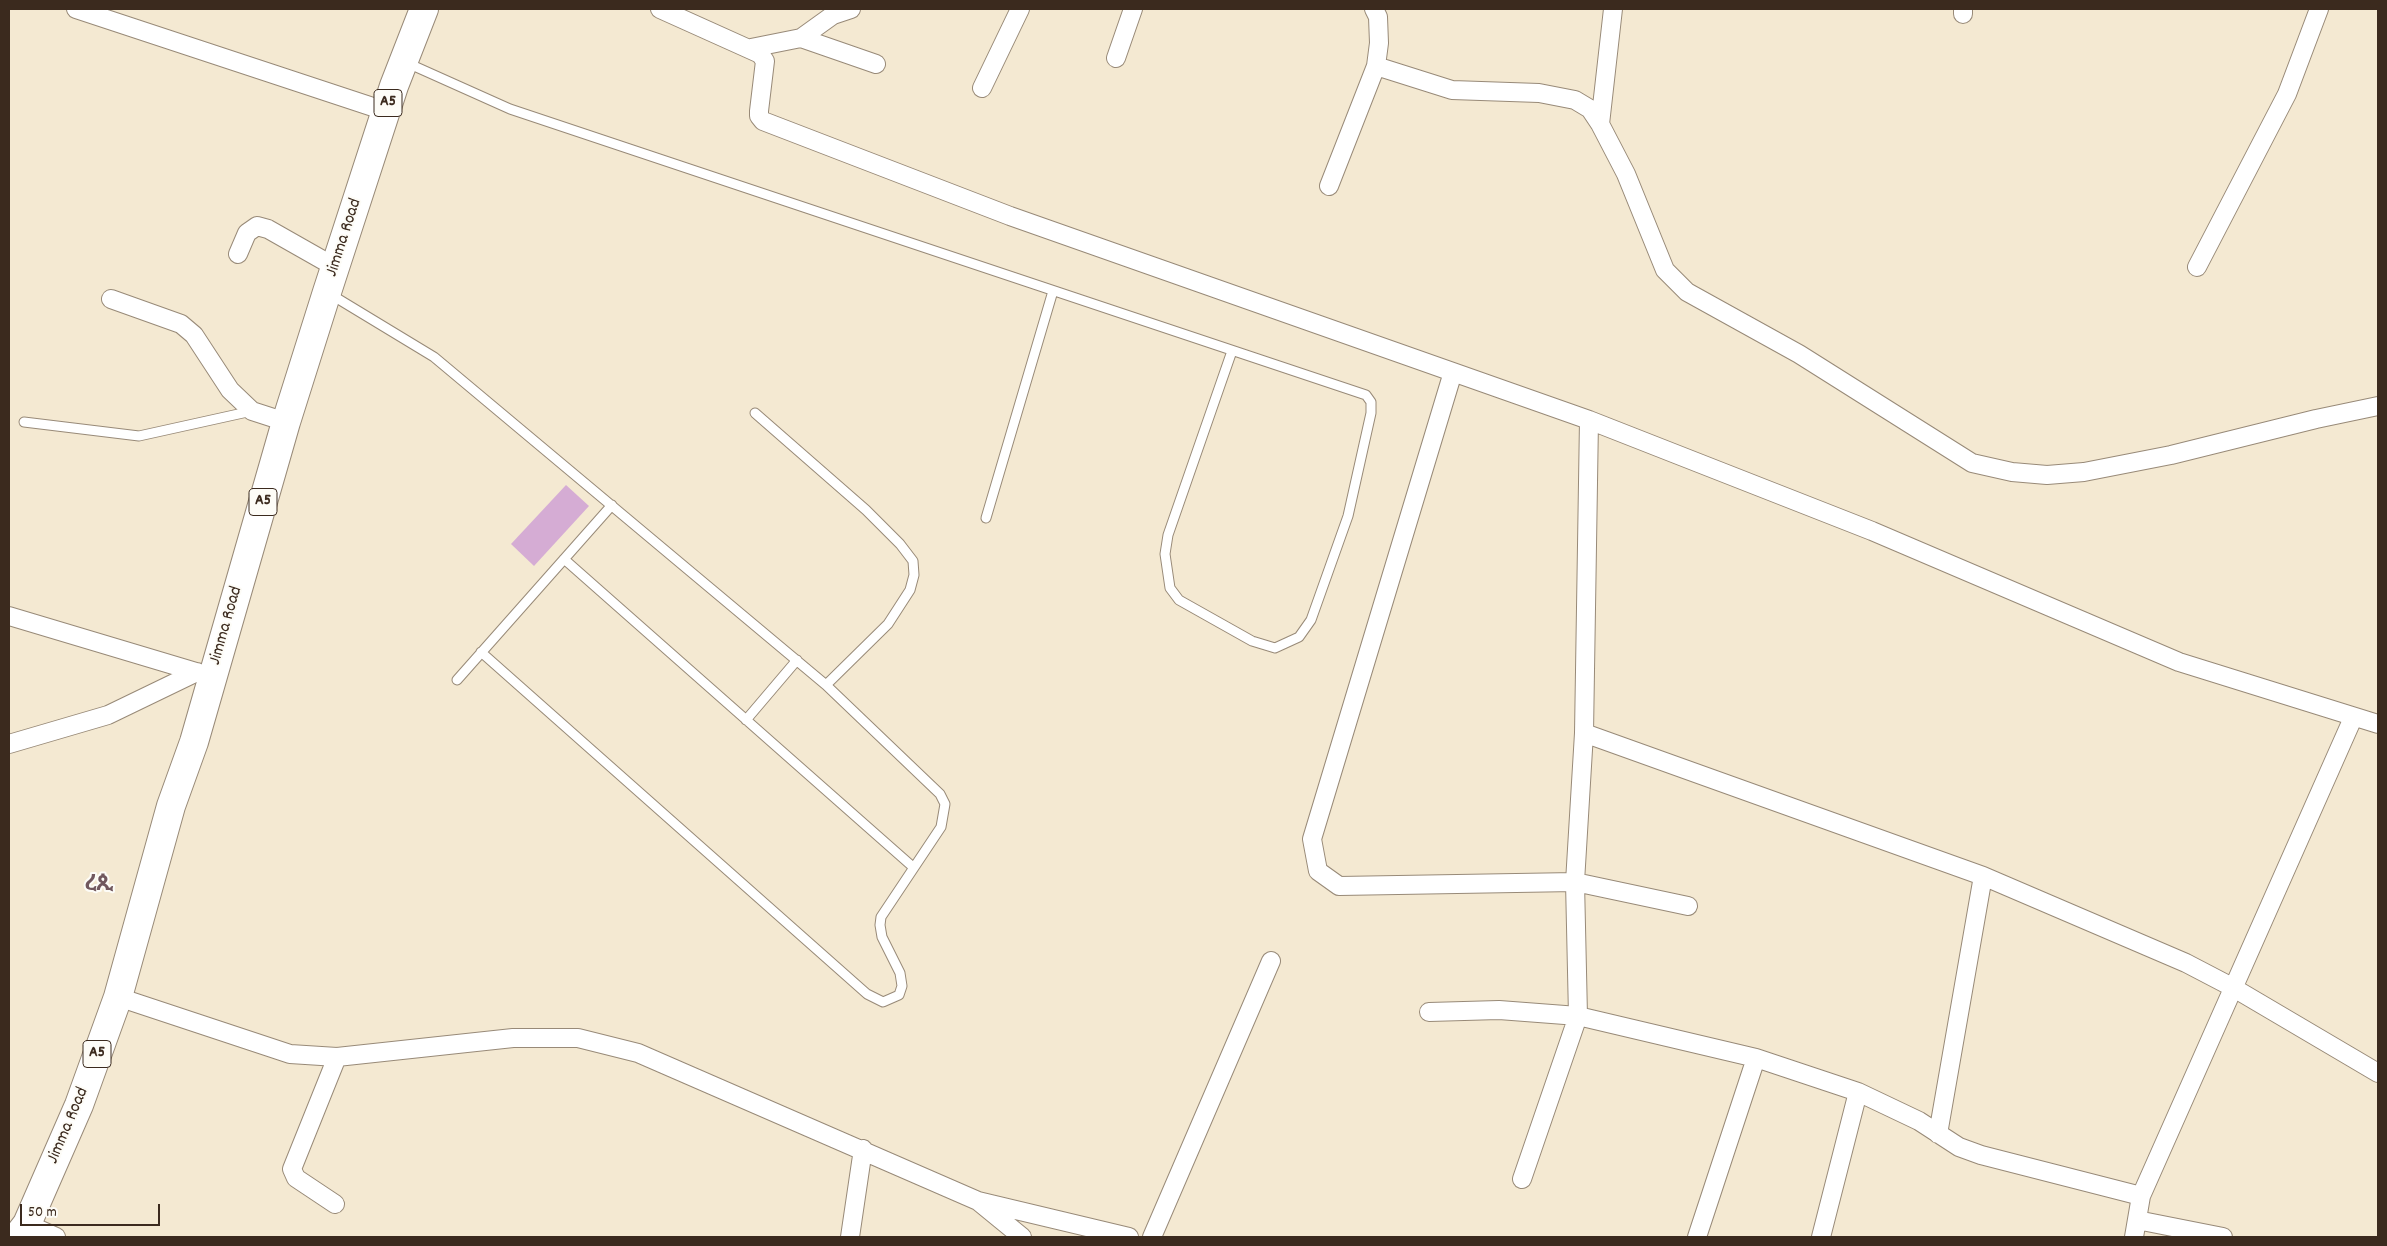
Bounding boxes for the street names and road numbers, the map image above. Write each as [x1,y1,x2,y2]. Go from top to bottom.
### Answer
road number: A5 [374,90,402,116]
street label: Jimma Road [322,196,368,280]
road number: A5 [249,488,277,516]
street label: Jimma Road [205,584,249,668]
road number: A5 [83,1040,111,1068]
street label: Jimma Road [43,1085,95,1167]

